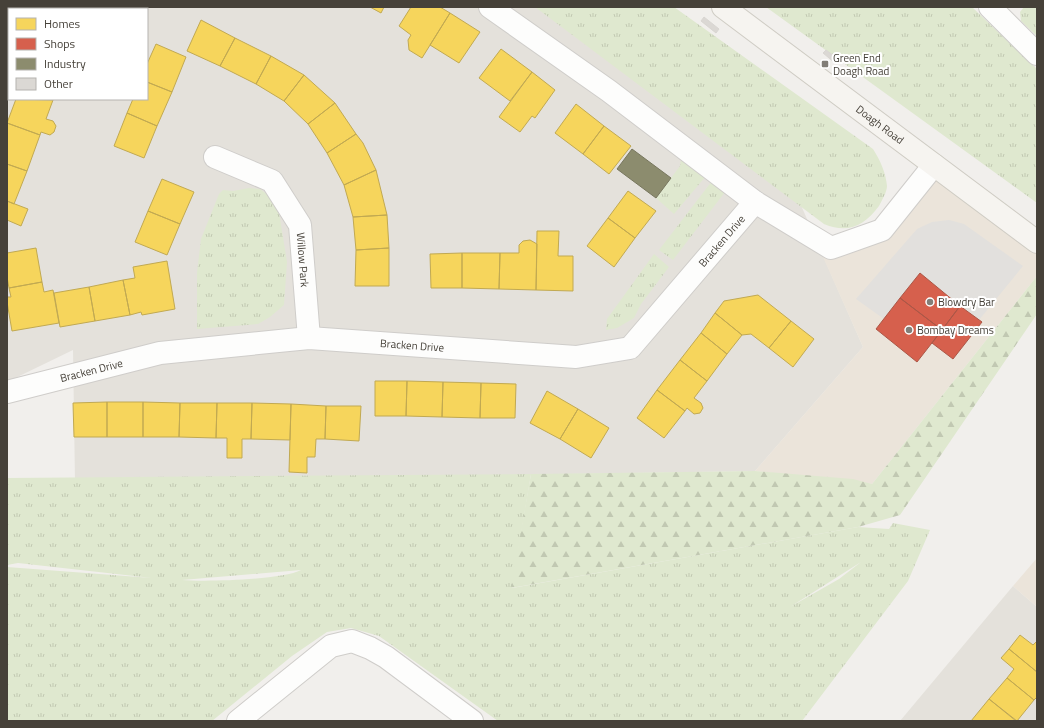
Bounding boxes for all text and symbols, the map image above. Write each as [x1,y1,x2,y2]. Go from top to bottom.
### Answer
legend [8,8,148,100]
text: Homes [44,14,80,33]
text: Shops [44,34,76,53]
place label: Green End Doagh Road [833,50,889,79]
text: Industry [44,54,86,73]
marker: Green End Doagh Road [820,59,830,69]
text: Other [44,74,73,93]
street label: Doagh Road [853,101,907,148]
street label: Bracken Drive [695,211,749,270]
street label: Willow Park [293,232,313,289]
place label: Blowdry Bar [938,294,995,310]
marker: Blowdry Bar [925,297,935,307]
place label: Bombay Dreams [917,322,994,338]
marker: Bombay Dreams [904,325,914,335]
street label: Bracken Drive [380,335,445,356]
street label: Bracken Drive [58,355,125,386]

